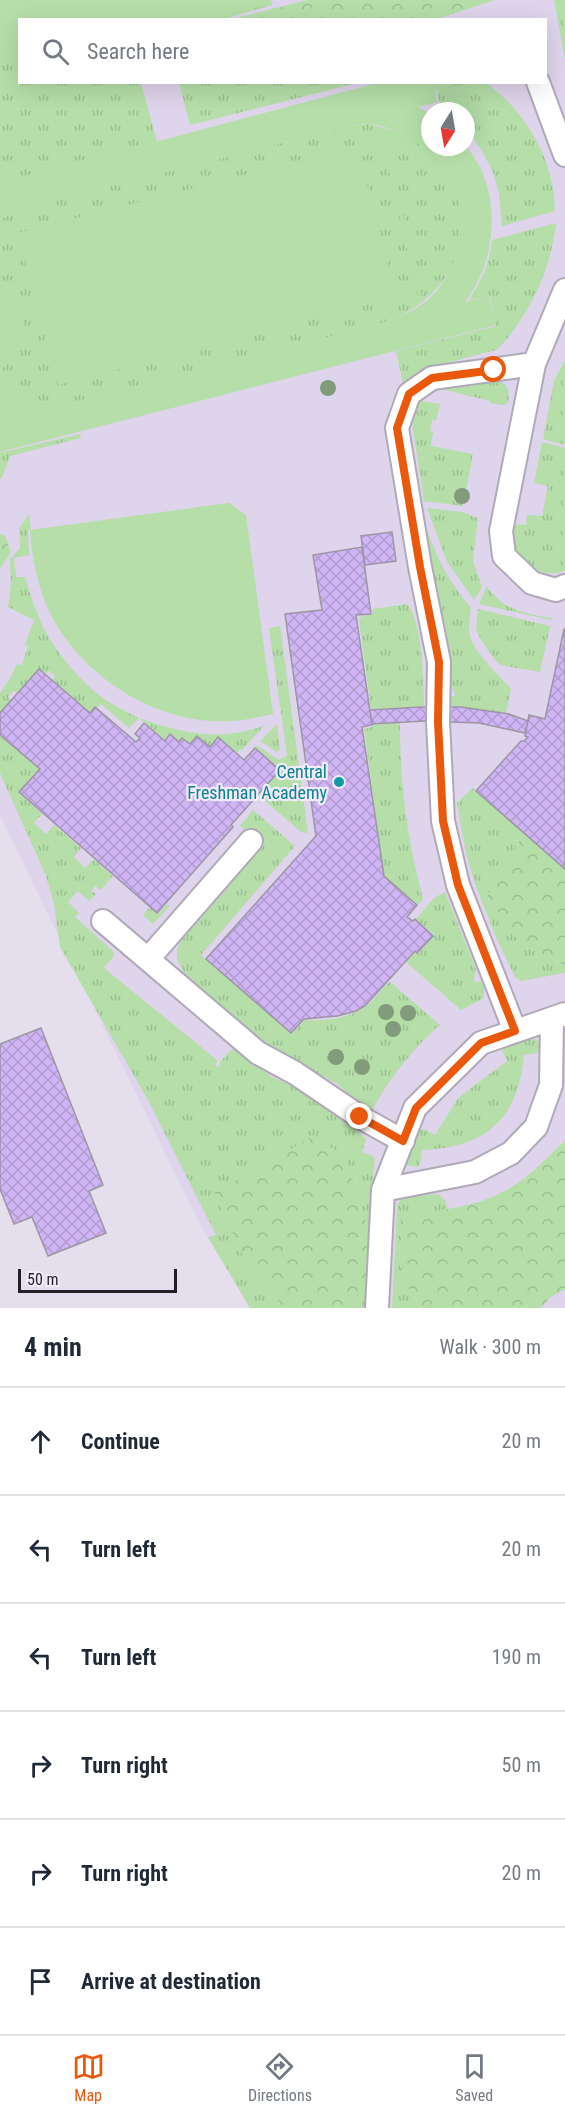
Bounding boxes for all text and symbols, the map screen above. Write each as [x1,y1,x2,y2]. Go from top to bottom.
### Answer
search box [18,18,547,84]
icon: search [39,35,72,68]
text: Search here [87,39,189,64]
north arrow [421,102,475,156]
route start [480,356,506,382]
place label: Central Freshman Academy [187,761,328,803]
marker: Central Freshman Academy [332,775,346,789]
route end [346,1103,372,1129]
scale bar [18,1266,177,1294]
text: 50 m [27,1270,59,1289]
text: 4 min [24,1332,82,1362]
text: Walk · 300 m [440,1335,541,1359]
icon: ahead [24,1425,57,1458]
text: Continue [81,1429,160,1454]
text: 20 m [502,1429,541,1453]
icon: left [24,1533,57,1566]
text: Turn left [81,1537,156,1562]
text: 20 m [502,1537,541,1561]
icon: left [24,1641,57,1674]
text: Turn left [81,1645,156,1670]
text: 190 m [492,1645,541,1669]
icon: right [24,1749,57,1782]
text: Turn right [81,1753,168,1778]
text: 50 m [502,1753,541,1777]
icon: right [24,1857,57,1890]
text: Turn right [81,1861,168,1886]
text: 20 m [502,1861,541,1885]
icon: arrive [24,1965,57,1998]
text: Arrive at destination [81,1969,261,1994]
tab: Map [72,2050,105,2105]
tab: Directions [248,2050,312,2105]
tab: Saved [455,2050,493,2105]

